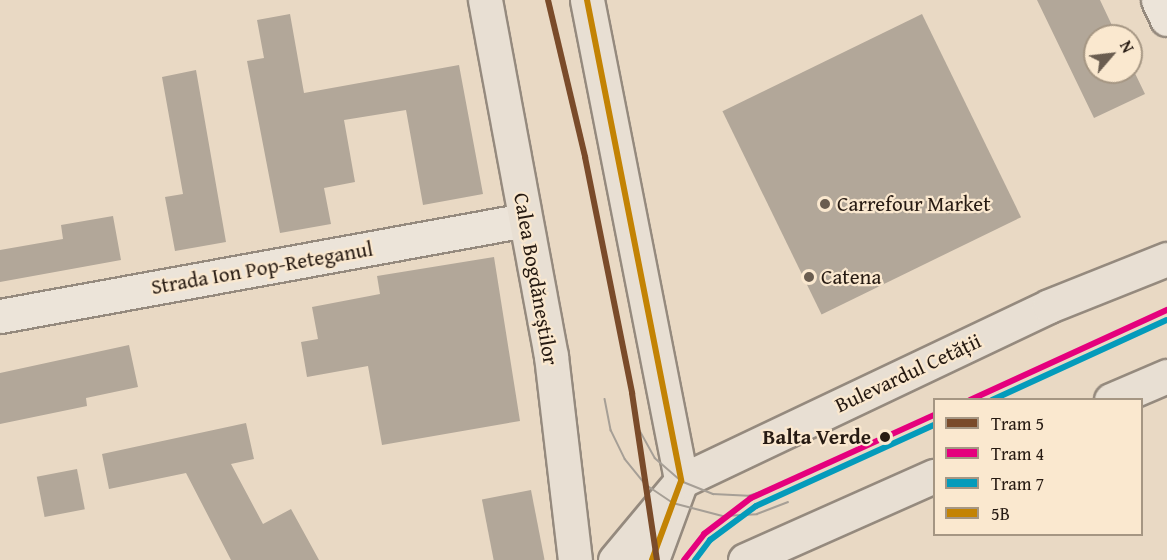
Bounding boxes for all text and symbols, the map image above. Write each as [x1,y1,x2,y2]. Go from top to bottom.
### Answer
north arrow [1083,24,1143,84]
text: N [1114,36,1140,57]
street label: Calea Bogdăneștilor [508,191,564,367]
place label: Carrefour Market [837,191,991,217]
marker: Carrefour Market [818,197,832,211]
street label: Strada Ion Pop-Reteganul [149,236,375,300]
place label: Catena [821,264,881,290]
marker: Catena [802,270,816,284]
street label: Bulevardul Cetății [831,328,985,418]
legend [933,398,1143,536]
text: Tram 5 [991,410,1044,437]
place label: Balta Verde [762,424,871,450]
marker: Balta Verde [876,428,894,446]
text: Tram 4 [991,440,1044,467]
text: Tram 7 [991,470,1044,497]
text: 5B [991,500,1010,527]

